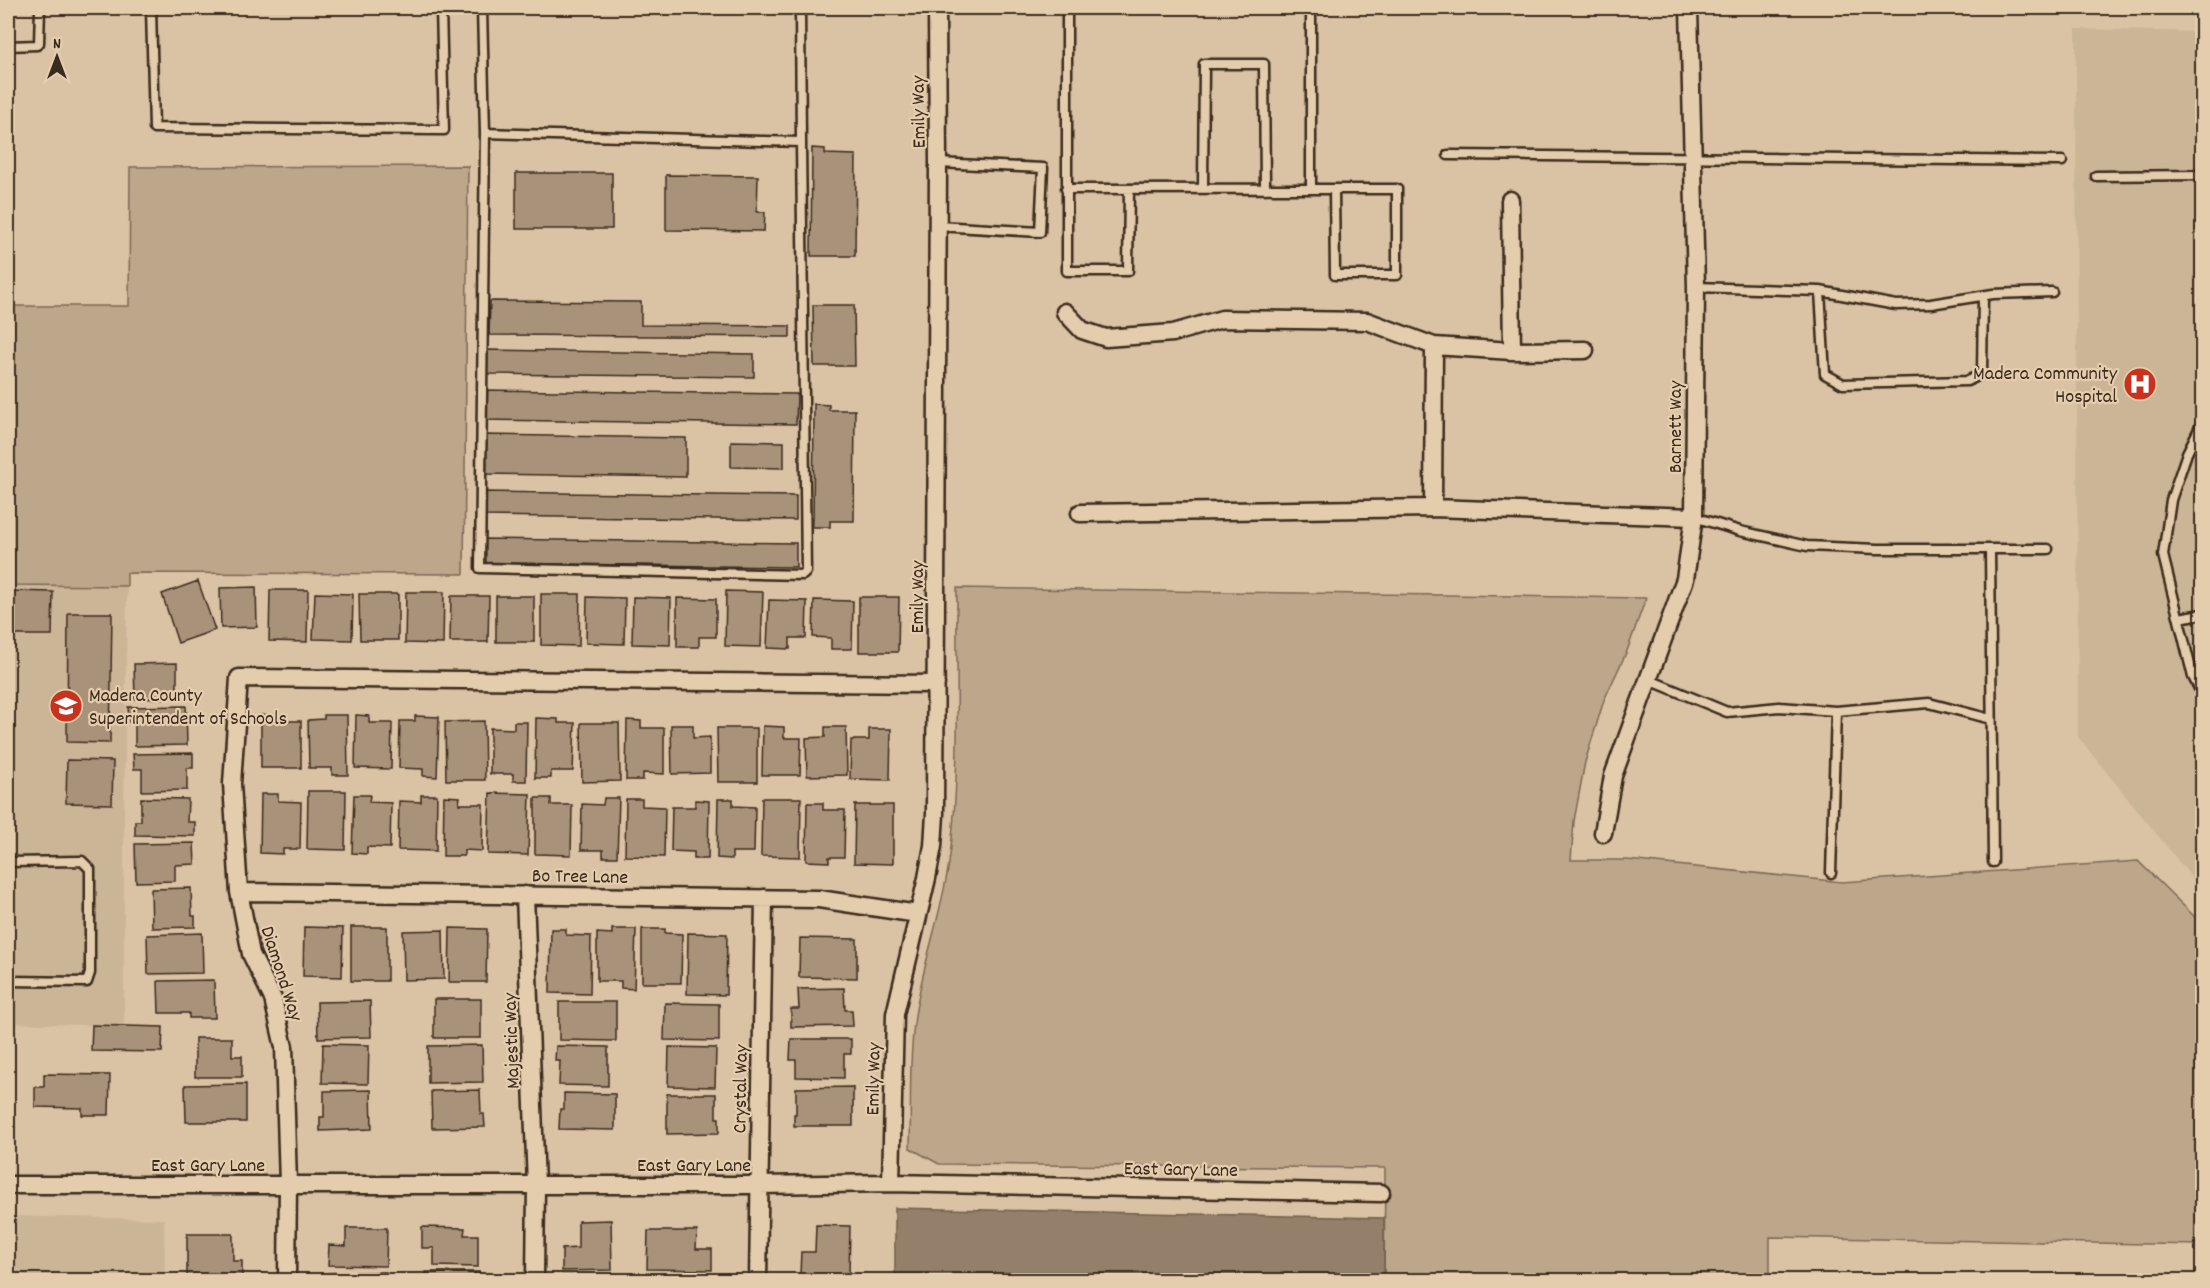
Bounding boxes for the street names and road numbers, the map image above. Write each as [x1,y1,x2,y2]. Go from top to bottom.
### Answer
street label: Emily Way [905,74,935,149]
street label: Barnett Way [1663,380,1691,473]
street label: Emily Way [905,560,933,633]
street label: Bo Tree Lane [532,863,628,893]
street label: Diamond Way [252,923,309,1026]
street label: Majestic Way [497,991,529,1089]
street label: Emily Way [860,1041,890,1116]
street label: Crystal Way [727,1043,757,1134]
street label: East Gary Lane [151,1153,265,1181]
street label: East Gary Lane [637,1153,751,1181]
street label: East Gary Lane [1124,1156,1238,1186]

